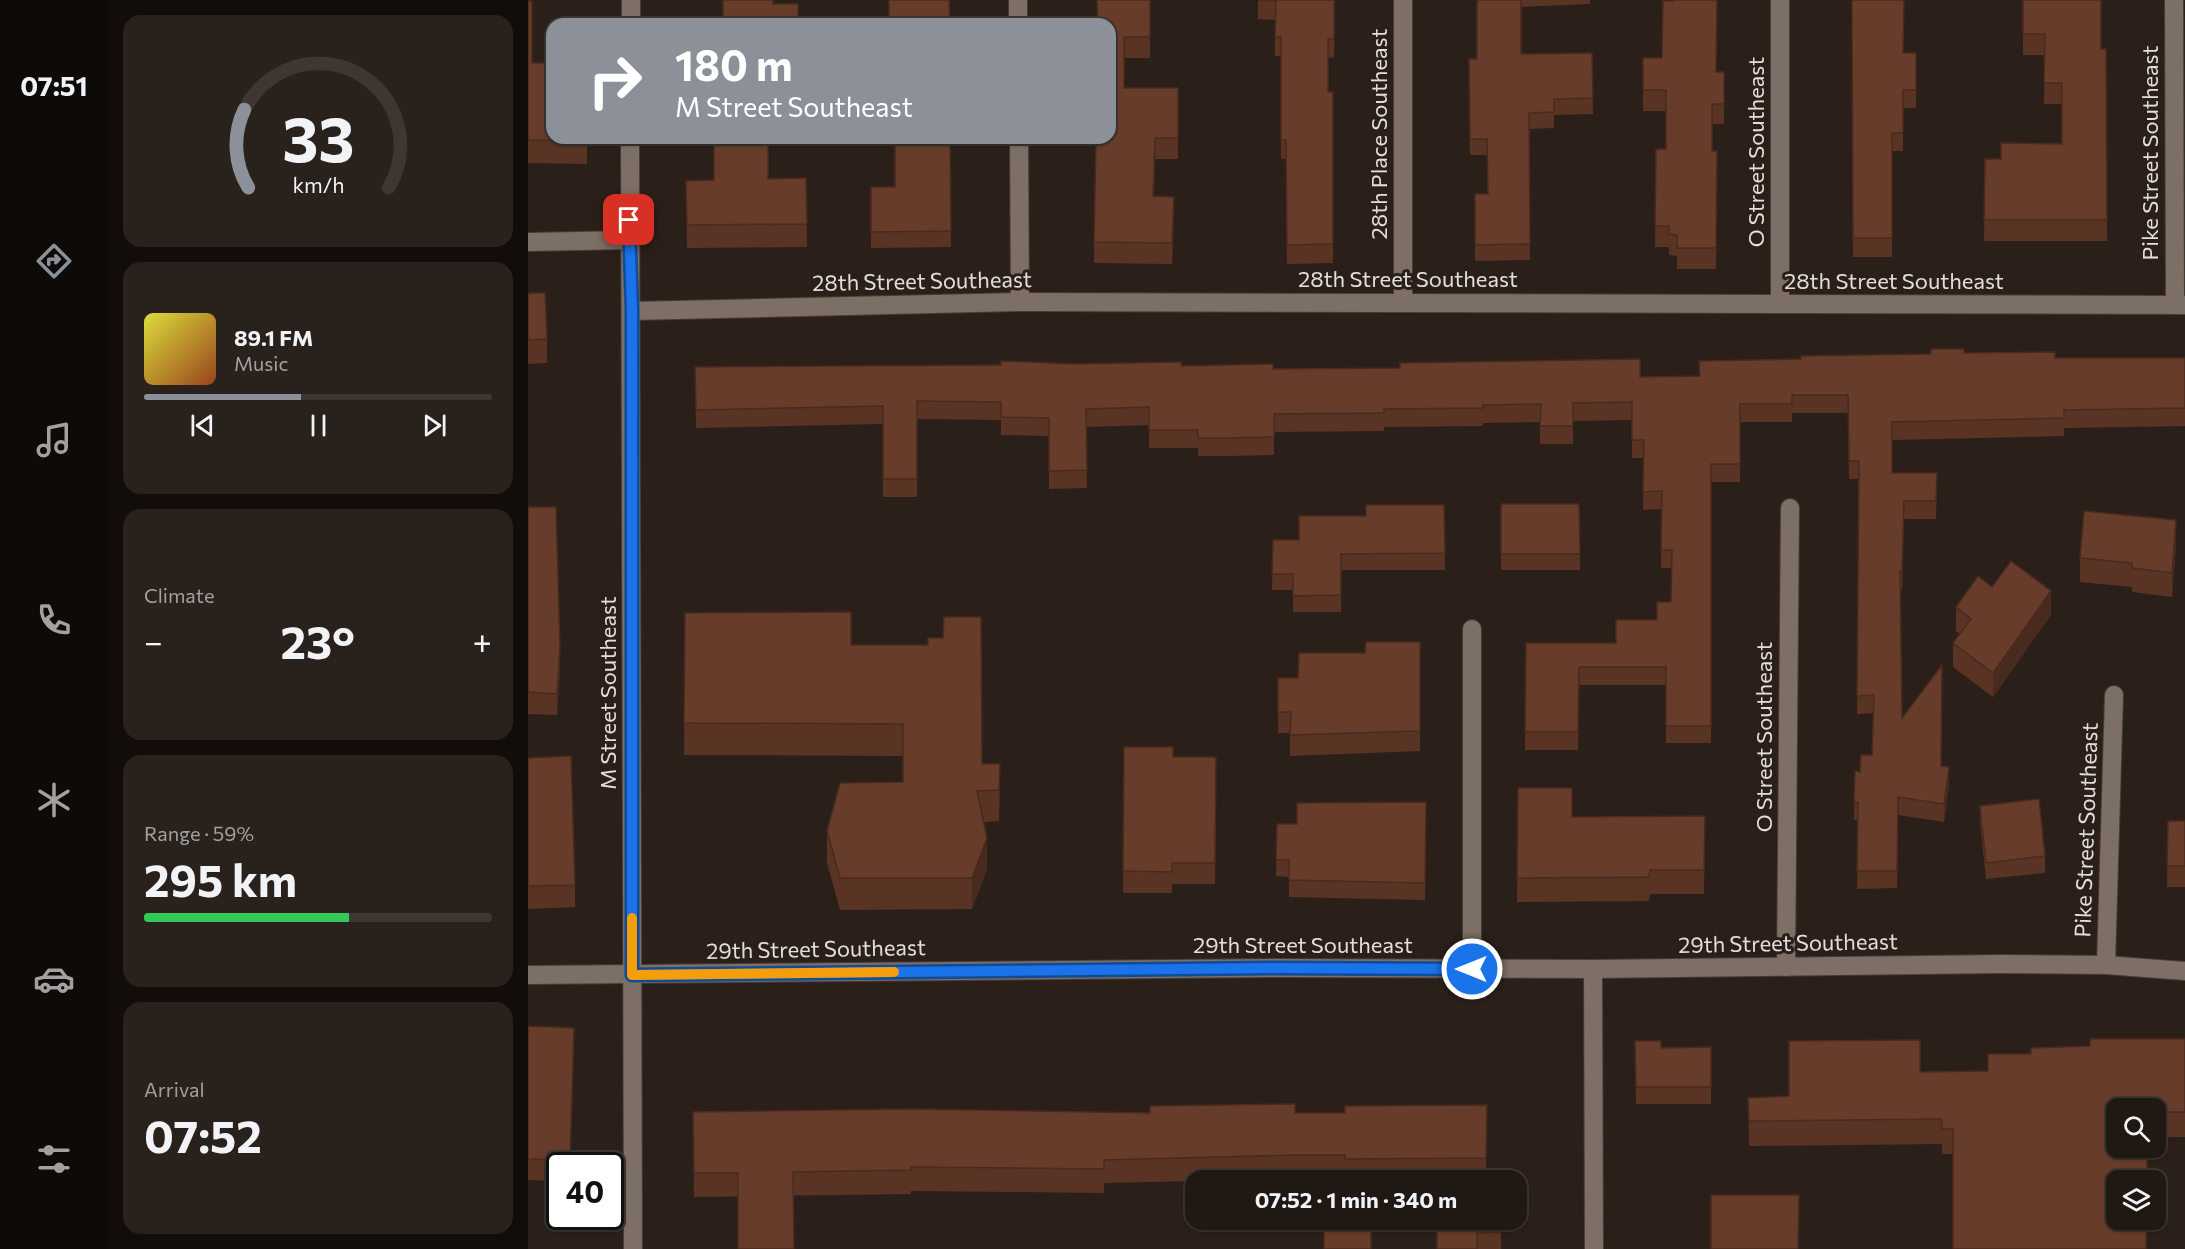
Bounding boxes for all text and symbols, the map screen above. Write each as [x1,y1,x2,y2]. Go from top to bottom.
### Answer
street label: 28th Place Southeast [1365,29,1392,239]
text: 180 m [675,38,793,90]
icon: right [576,42,654,120]
street label: Pike Street Southeast [2136,45,2163,261]
street label: O Street Southeast [1742,57,1769,247]
text: 07:51 [20,69,88,102]
text: M Street Southeast [675,90,913,123]
text: 33 [282,99,354,175]
text: km/h [292,171,344,197]
pin [603,194,654,245]
icon: arrive [612,203,645,236]
icon: directions [33,240,75,282]
street label: 28th Street Southeast [812,265,1032,296]
street label: 28th Street Southeast [1298,265,1518,292]
street label: 28th Street Southeast [1784,267,2004,294]
text: 89.1 FM [234,324,313,351]
text: Music [234,351,288,375]
icon: previous [186,409,219,442]
icon: pause [302,409,335,442]
icon: next [418,409,451,442]
icon: music [33,419,75,461]
text: Climate [144,583,214,607]
street label: M Street Southeast [594,596,621,790]
icon: phone [33,599,75,641]
text: 23° [281,613,355,668]
text: − [144,620,163,661]
text: + [473,620,492,661]
street label: O Street Southeast [1750,642,1777,832]
street label: Pike Street Southeast [2068,722,2103,938]
icon: climate [33,779,75,821]
text: Range · 59% [144,821,254,845]
text: 295 km [144,851,297,906]
street label: 29th Street Southeast [1678,927,1898,958]
street label: 29th Street Southeast [1193,931,1413,958]
street label: 29th Street Southeast [706,933,926,964]
position arrow [1440,937,1504,1001]
icon: car [33,958,75,1000]
text: Arrival [144,1077,205,1101]
map controls [2106,1098,2166,1230]
button: search [2106,1098,2166,1158]
text: 07:52 [144,1107,262,1162]
icon: filters [33,1138,75,1180]
speed limit sign: 40 [546,1152,624,1230]
button: layers [2106,1170,2166,1230]
text: 07:52 · 1 min · 340 m [1255,1186,1457,1213]

